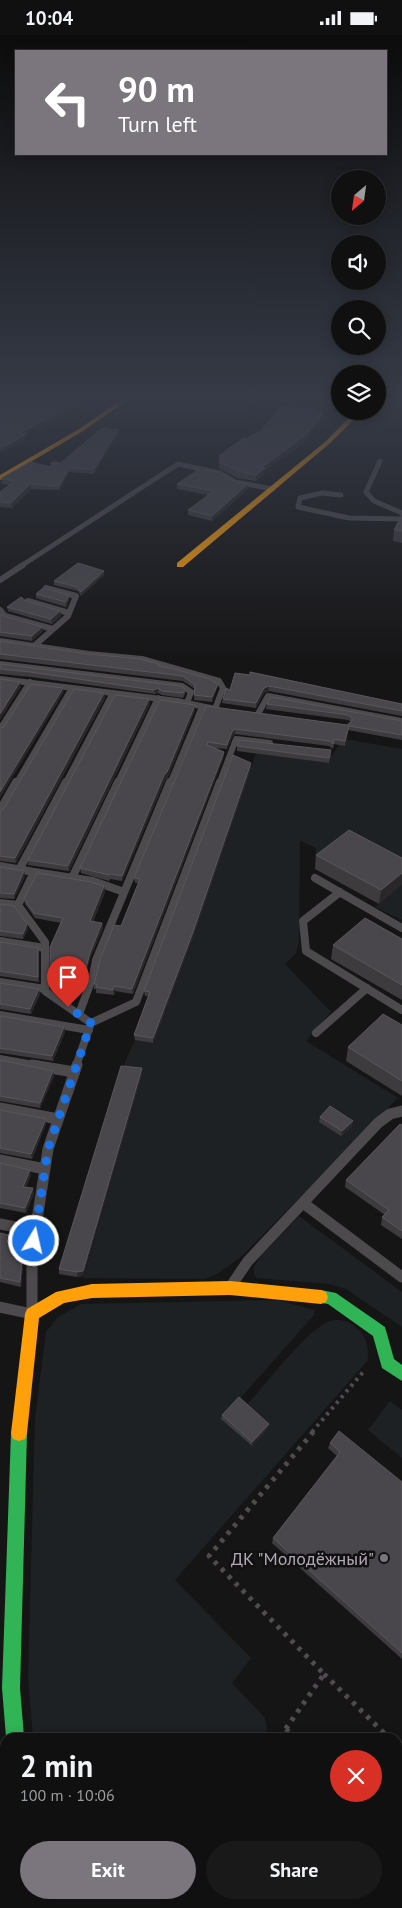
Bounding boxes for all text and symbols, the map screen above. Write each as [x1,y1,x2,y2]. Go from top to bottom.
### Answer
text: 10:04 [25,6,73,30]
text: 90 m [118,66,195,112]
icon: left [35,70,100,135]
text: Turn left [118,110,197,138]
north arrow [331,170,386,225]
map controls [331,170,386,420]
button: sound [331,235,386,290]
button: search [331,300,386,355]
button: layers [331,365,386,420]
pin [47,956,89,1007]
icon: arrive [54,963,82,991]
position arrow [7,1214,59,1266]
place label: ДК "Молодёжный" [231,1547,374,1570]
marker: ДК "Молодёжный" [378,1552,390,1564]
text: 2 min [20,1746,93,1785]
button: close [330,1750,382,1802]
text: 100 m · 10:06 [20,1785,115,1805]
button: Exit [20,1841,196,1899]
button: Share [206,1841,382,1899]

